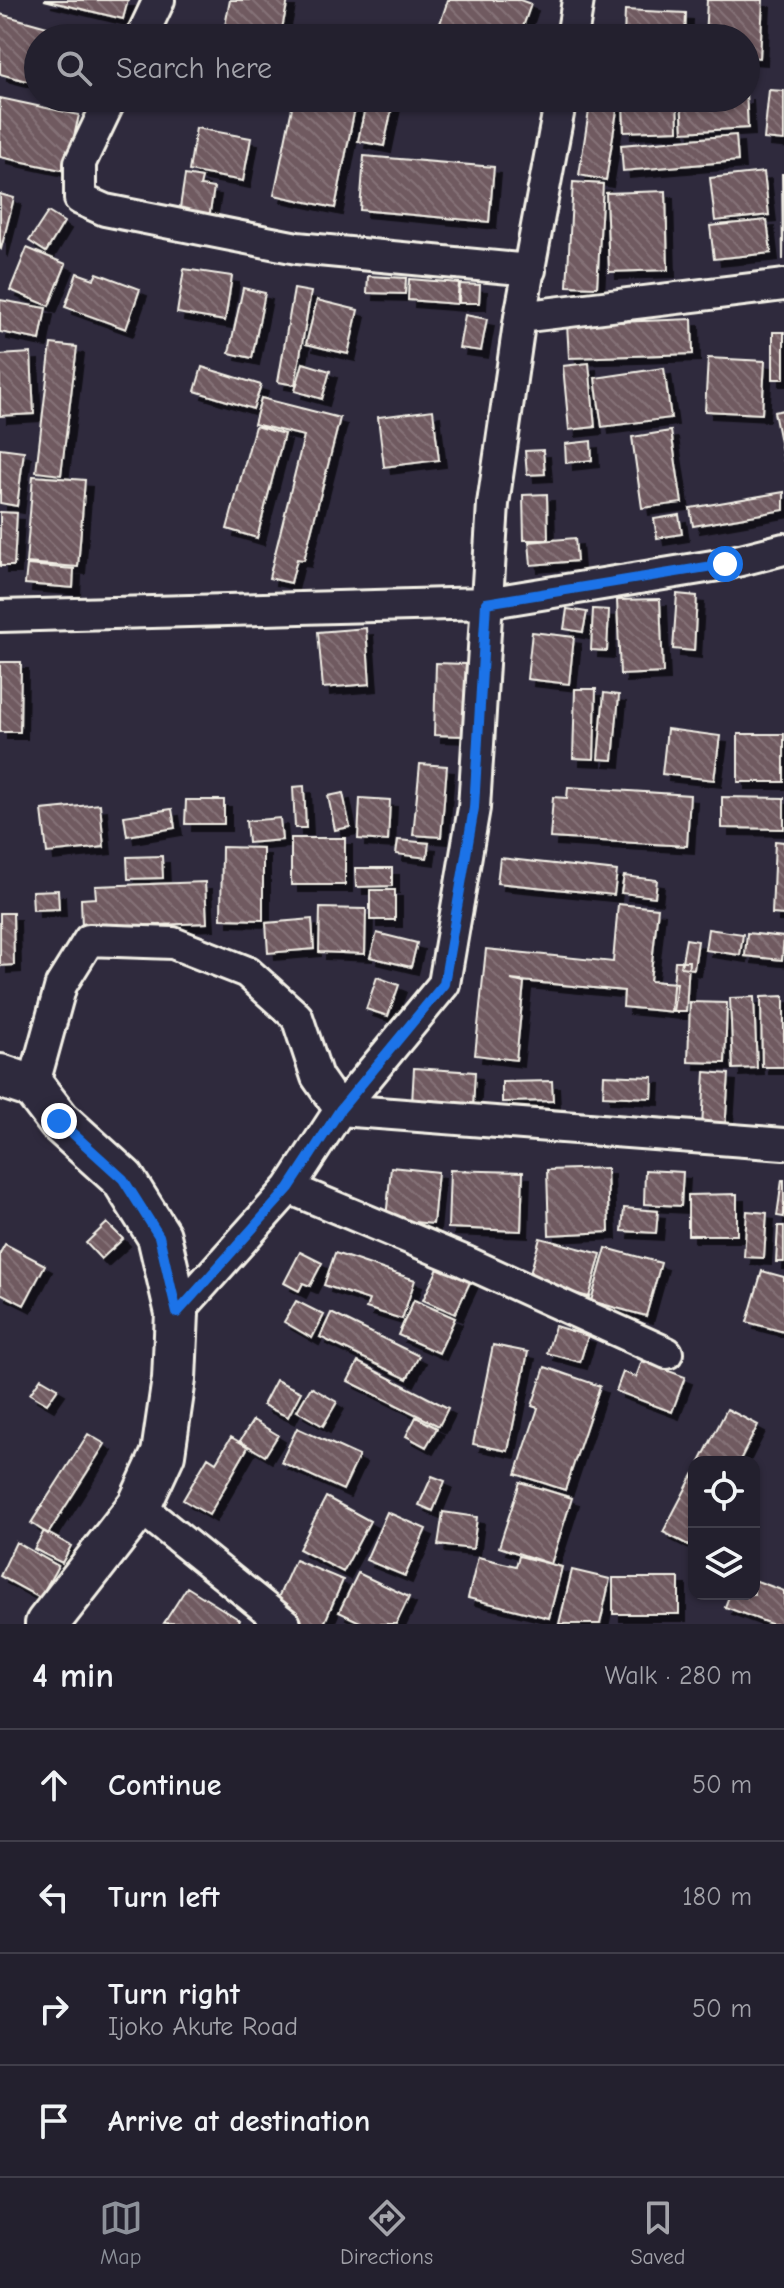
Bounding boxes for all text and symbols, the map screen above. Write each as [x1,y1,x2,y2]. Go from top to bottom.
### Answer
search box [24,24,760,112]
icon: search [52,46,96,90]
text: Search here [116,51,272,86]
route start [707,546,743,582]
route end [41,1103,77,1139]
map controls [688,1456,760,1600]
button: locate [688,1456,760,1528]
button: layers [688,1528,760,1600]
text: 4 min [32,1656,114,1696]
text: Walk · 280 m [605,1661,752,1691]
icon: ahead [32,1763,76,1807]
text: Continue [108,1768,222,1803]
text: 50 m [692,1770,752,1800]
icon: left [32,1875,76,1919]
text: Turn left [108,1880,220,1915]
text: 180 m [682,1882,752,1912]
text: Turn right [108,1977,240,2012]
icon: right [32,1987,76,2031]
text: 50 m [692,1994,752,2024]
text: Ijoko Akute Road [108,2012,298,2042]
icon: arrive [32,2099,76,2143]
text: Arrive at destination [108,2104,370,2139]
tab: Map [99,2196,143,2270]
tab: Directions [340,2196,433,2270]
tab: Saved [630,2196,685,2270]

